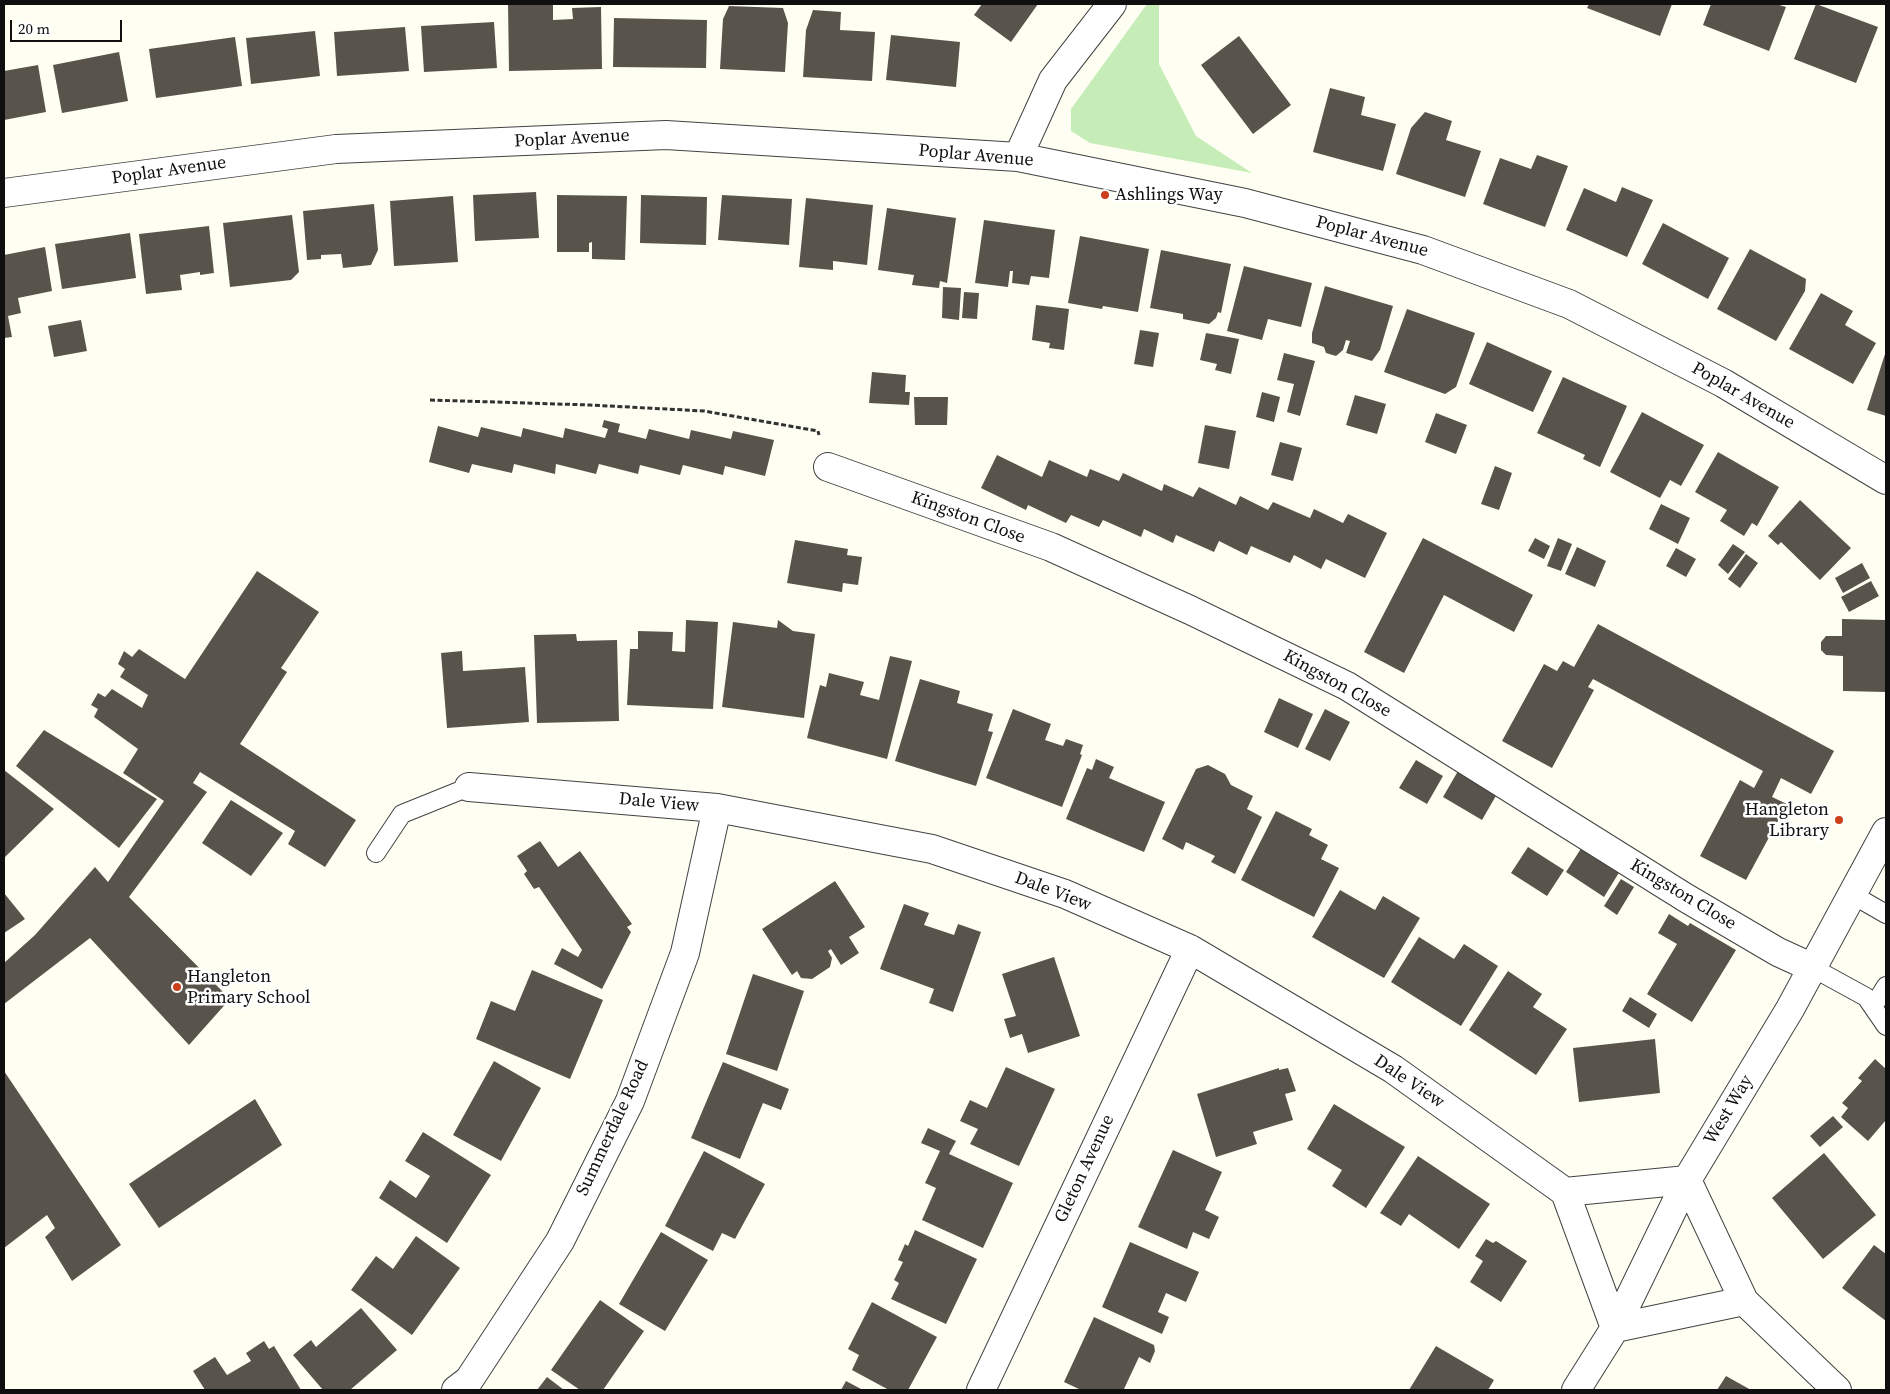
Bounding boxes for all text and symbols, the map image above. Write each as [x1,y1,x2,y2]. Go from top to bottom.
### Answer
scale bar [12,10,125,42]
text: 20 m [18,18,50,39]
street label: Poplar Avenue [514,125,630,153]
street label: Poplar Avenue [918,140,1034,172]
street label: Poplar Avenue [110,152,228,190]
place label: Ashlings Way [1115,184,1223,206]
marker: Ashlings Way [1099,189,1111,201]
street label: Poplar Avenue [1313,212,1431,262]
street label: Poplar Avenue [1688,358,1798,434]
street label: Kingston Close [908,487,1028,549]
street label: Kingston Close [1279,646,1395,722]
street label: Dale View [618,789,700,817]
place label: Hangleton Library [1745,799,1829,842]
marker: Hangleton Library [1833,814,1845,826]
street label: Kingston Close [1626,855,1740,935]
street label: Dale View [1012,868,1094,916]
place label: Hangleton Primary School [187,966,310,1009]
marker: Hangleton Primary School [171,981,183,993]
street label: Dale View [1370,1051,1448,1113]
street label: Summerdale Road [572,1057,654,1199]
street label: West Way [1700,1071,1758,1149]
street label: Gleton Avenue [1051,1112,1119,1226]

